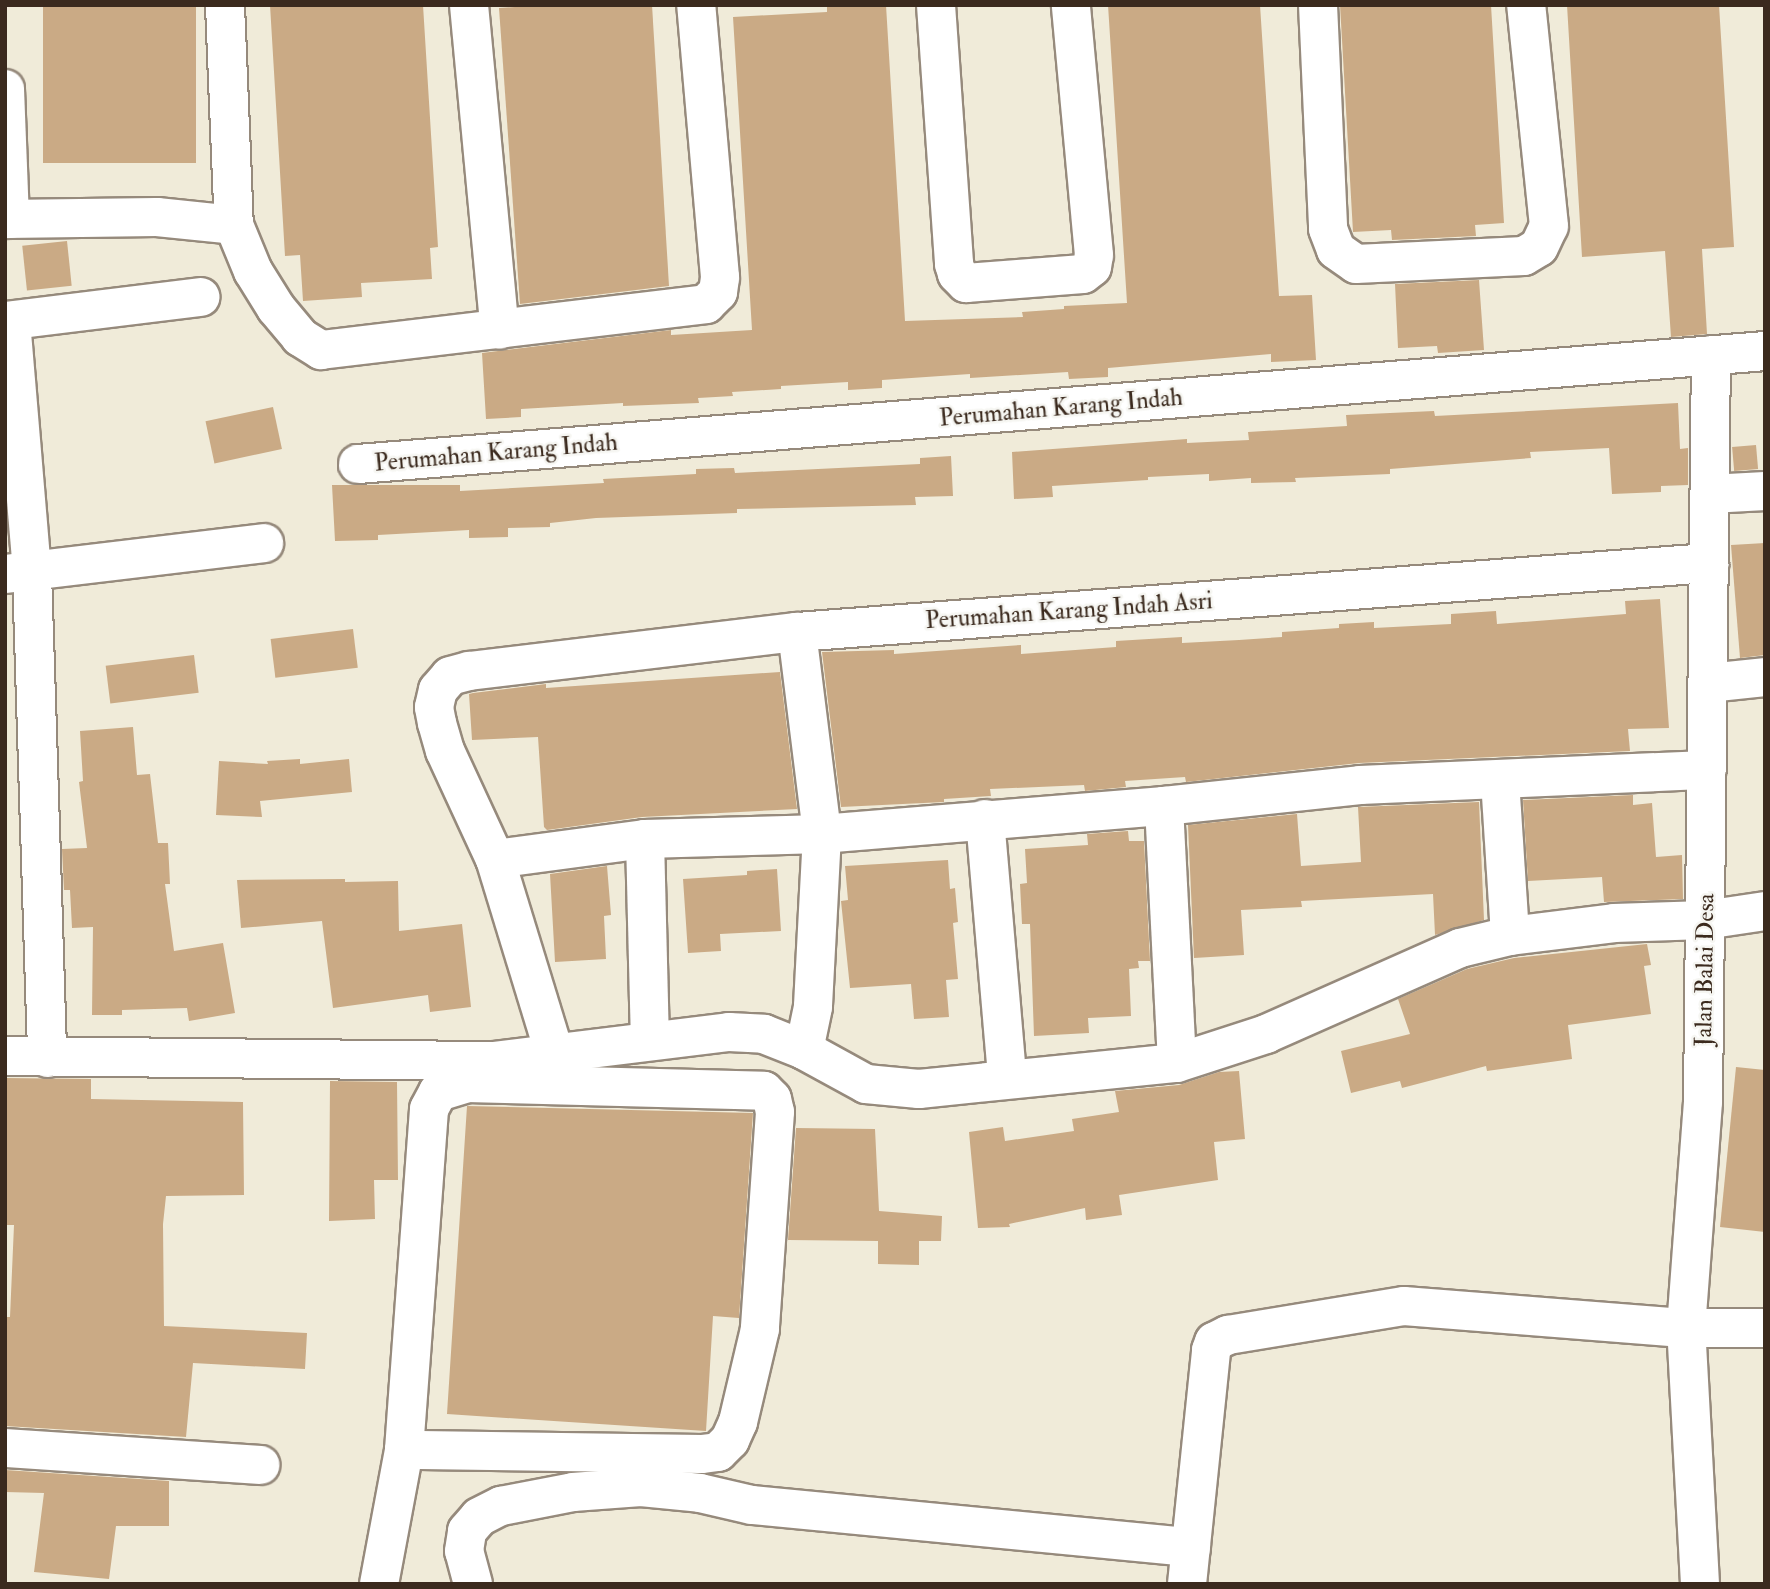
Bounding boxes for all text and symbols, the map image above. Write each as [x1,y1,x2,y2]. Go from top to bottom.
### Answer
street label: Perumahan Karang Indah [938,383,1184,433]
street label: Perumahan Karang Indah [373,428,619,478]
street label: Perumahan Karang Indah Asri [924,587,1214,635]
street label: Jalan Balai Desa [1689,893,1721,1047]

